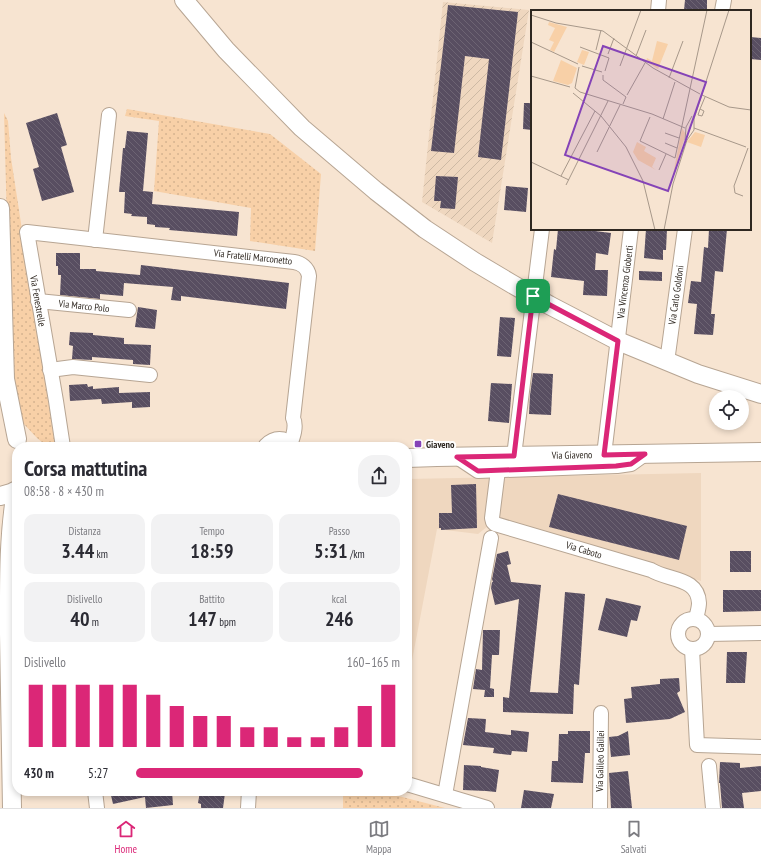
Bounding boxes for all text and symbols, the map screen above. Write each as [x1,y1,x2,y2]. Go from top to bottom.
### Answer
inset map [531,10,751,230]
street label: Via Vincenzo Gioberti [614,245,636,320]
street label: Via Fratelli Marconetto [212,246,293,268]
street label: Via Carlo Goldoni [665,265,687,326]
street label: Via Fenestrelle [27,274,49,327]
pin [516,279,550,313]
icon: arrive [522,285,544,307]
street label: Via Marco Polo [57,297,110,315]
map controls [709,390,749,430]
button: locate [709,390,749,430]
place label: Giaveno [426,438,455,451]
marker: Giaveno [413,439,423,449]
street label: Via Giaveno [551,448,592,462]
text: Corsa mattutina [24,454,147,482]
button: share [358,455,400,497]
text: 08:58 · 8 × 430 m [24,483,104,500]
text: Distanza [68,524,101,538]
text: Tempo [199,524,225,538]
text: Passo [329,524,350,538]
text: 3.44 [61,538,94,564]
text: 18:59 [190,538,234,564]
text: 5:31 [314,538,348,564]
street label: Via Caboto [563,538,604,562]
text: km [94,547,108,561]
text: /km [348,547,365,561]
text: Dislivello [67,592,102,606]
text: Battito [199,592,225,606]
text: kcal [332,592,347,606]
text: 40 [70,606,89,632]
text: 147 [188,606,217,632]
text: 246 [325,606,354,632]
text: m [89,615,99,629]
text: bpm [217,615,236,629]
text: Dislivello [24,654,66,671]
text: 160–165 m [347,654,400,671]
street label: Via Galileo Galilei [593,730,607,793]
text: 430 m [24,765,54,782]
text: 5:27 [88,765,108,782]
tab: Home [115,818,137,856]
tab: Mappa [366,818,391,856]
tab: Salvati [621,818,646,856]

